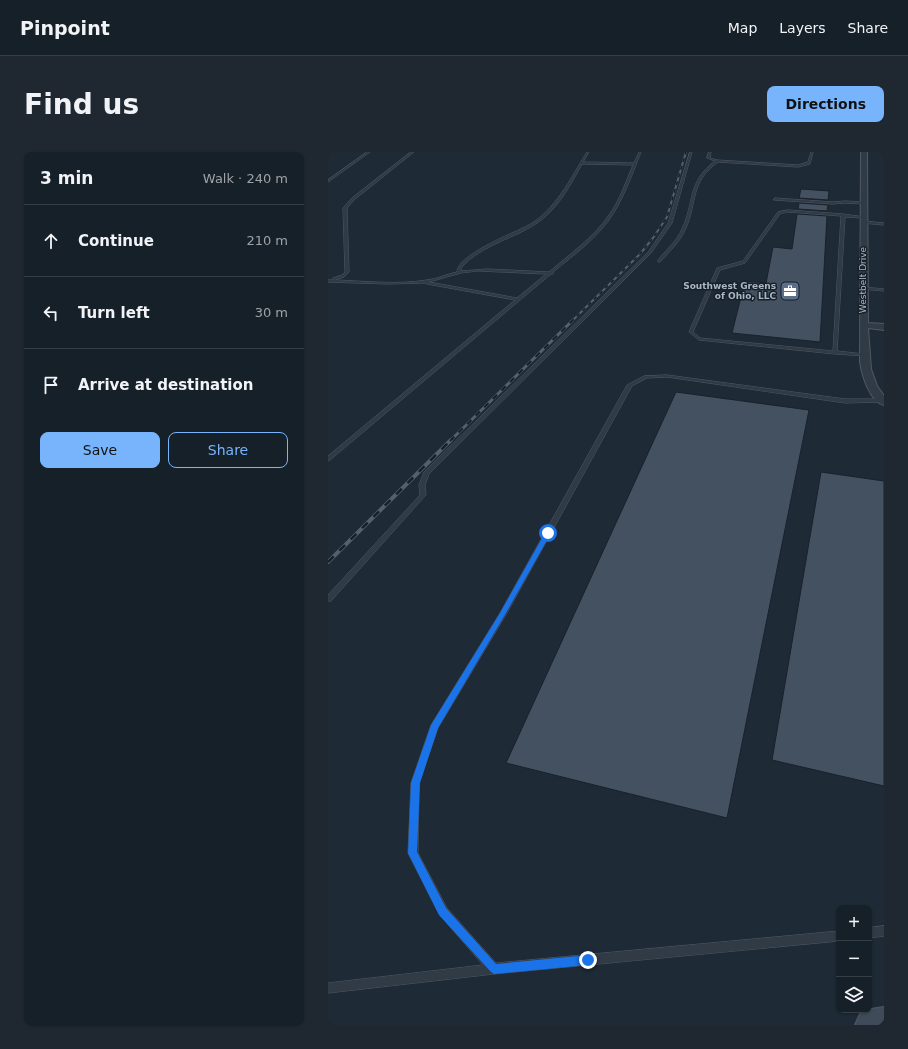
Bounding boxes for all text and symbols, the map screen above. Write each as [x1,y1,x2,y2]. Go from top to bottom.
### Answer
text: Pinpoint [20,17,110,39]
text: Map [728,20,757,36]
text: Layers [779,20,826,36]
text: Share [848,20,888,36]
button: Directions [767,86,884,122]
text: Find us [24,88,139,121]
text: 3 min [40,168,93,188]
text: Walk · 240 m [203,171,288,186]
icon: ahead [40,230,62,252]
text: Continue [78,232,154,250]
text: 210 m [246,233,288,248]
street label: Westbelt Drive [858,246,868,313]
office icon: Southwest Greens of Ohio, LLC [779,280,801,302]
place label: Southwest Greens of Ohio, LLC [683,281,776,301]
icon: left [40,302,62,324]
text: Turn left [78,304,150,322]
text: 30 m [255,305,288,320]
icon: arrive [40,374,62,396]
text: Arrive at destination [78,376,253,394]
button: Save [40,432,160,468]
button: Share [168,432,288,468]
route start [539,524,557,542]
map controls [836,905,872,1013]
button: + [836,905,872,941]
button: − [836,941,872,977]
route end [579,951,597,969]
button: layers [836,977,872,1013]

